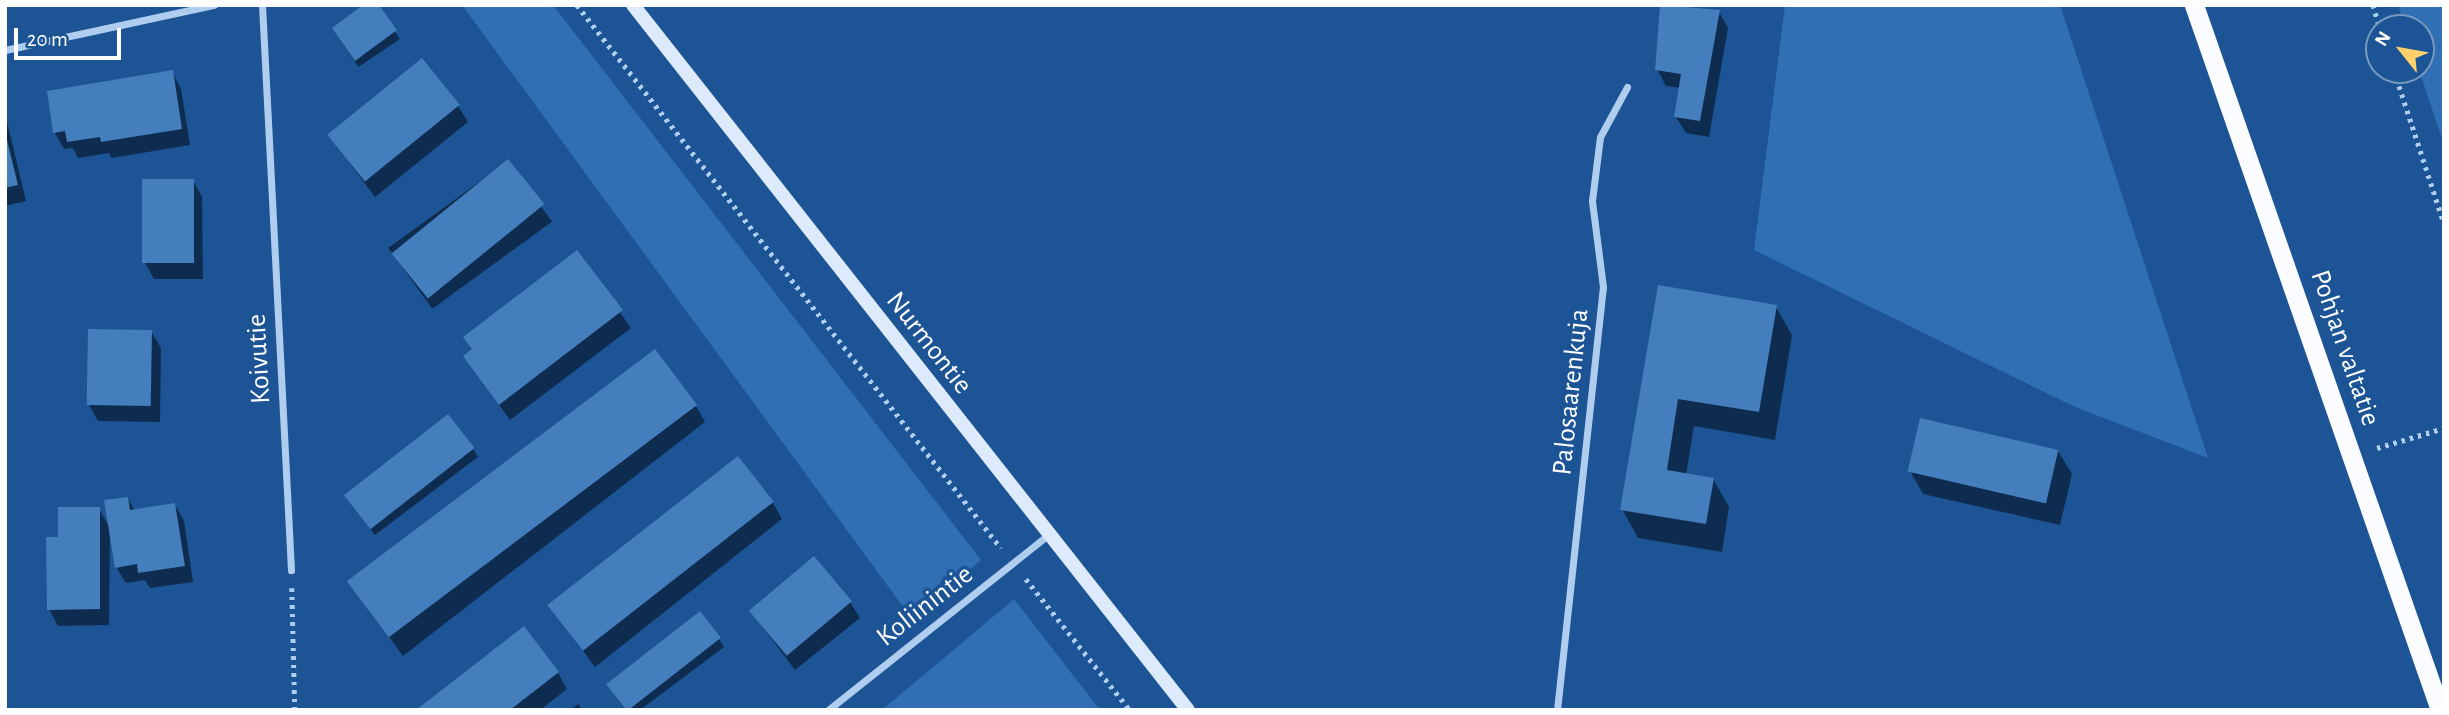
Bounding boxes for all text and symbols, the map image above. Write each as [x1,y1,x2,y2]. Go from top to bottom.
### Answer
scale bar [18,14,124,58]
north arrow [2365,14,2435,84]
text: N [2372,28,2395,50]
text: 20 m [27,29,68,50]
street label: Pohjan valtatie [2303,266,2387,430]
street label: Nurmontie [879,285,979,401]
street label: Palosaarenkuja [1546,307,1596,477]
street label: Koivutie [240,313,278,405]
street label: Koliinintie [870,558,980,654]

